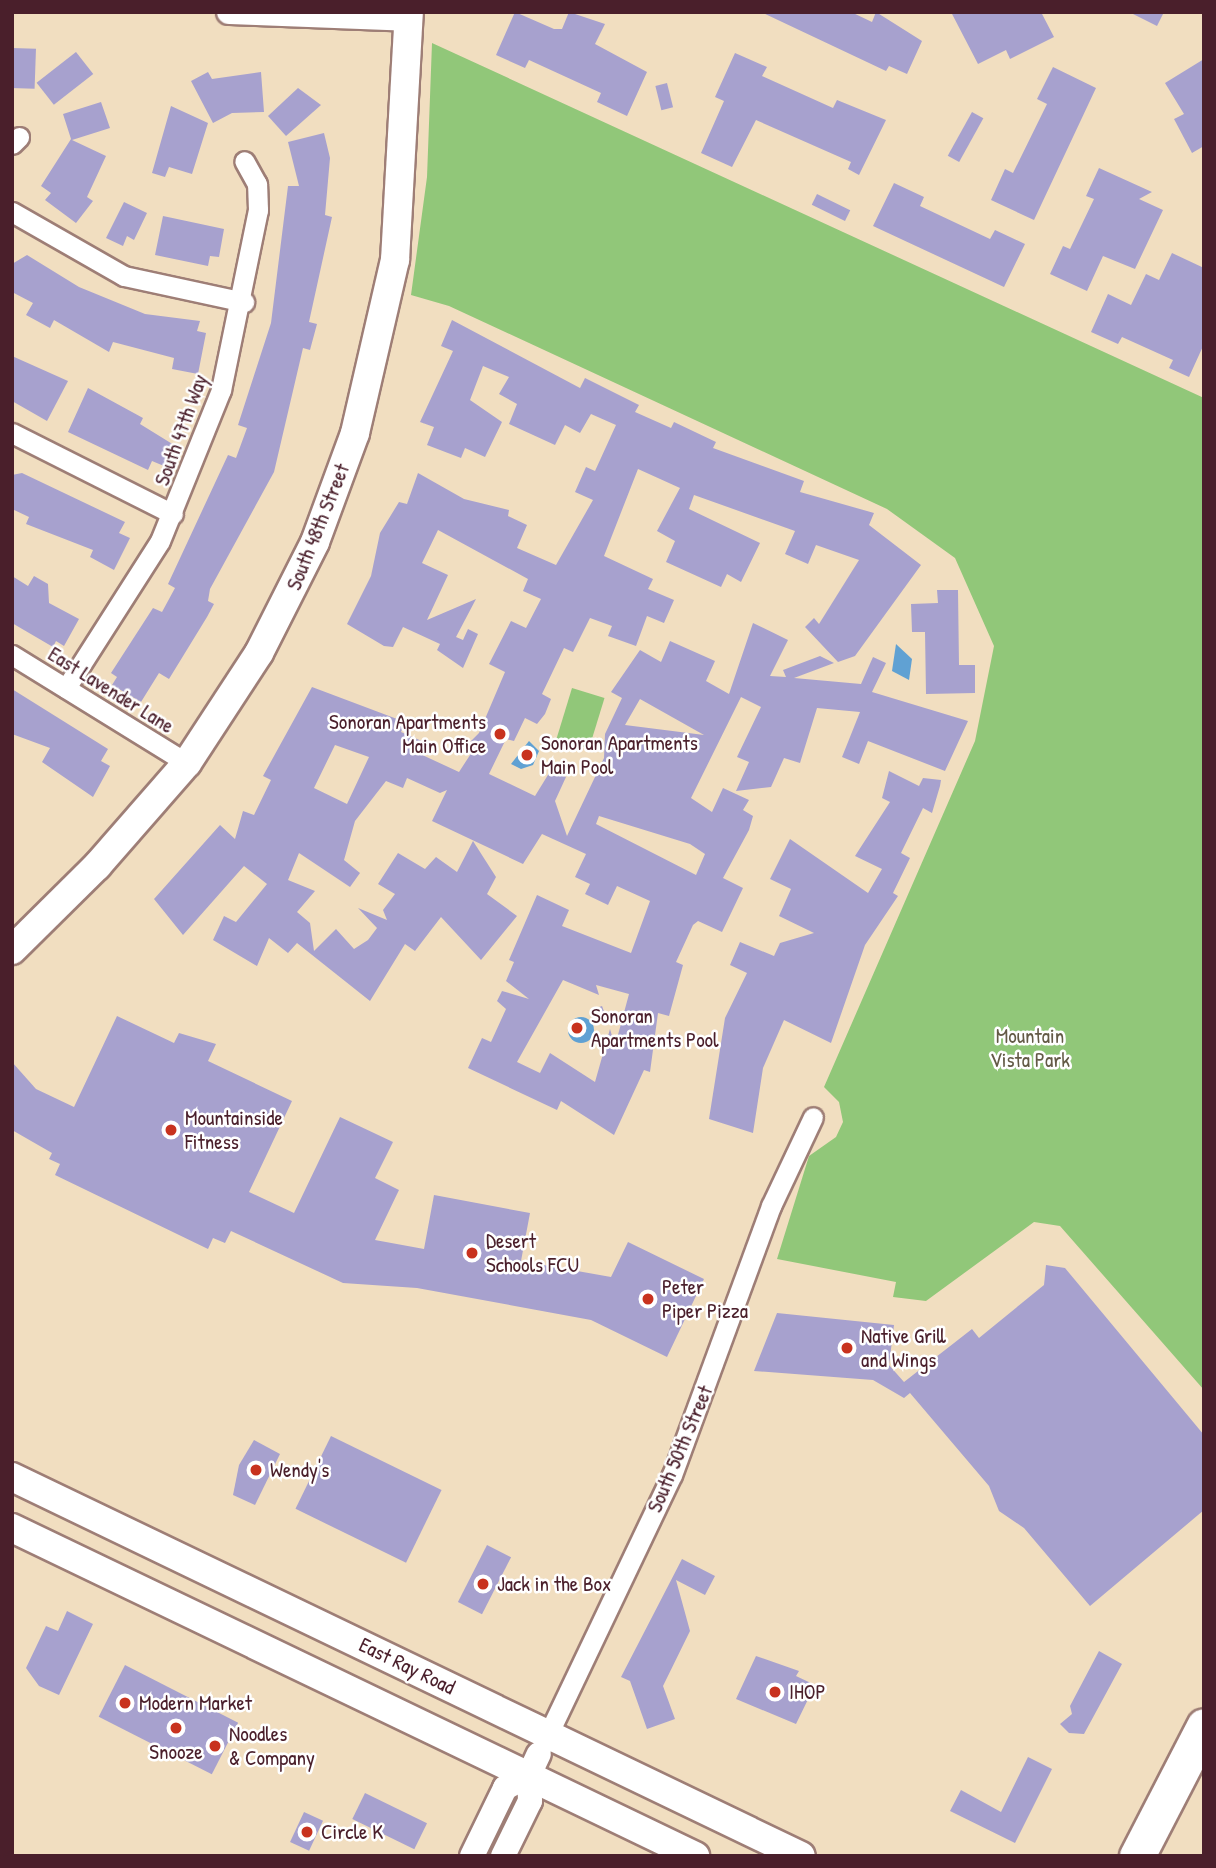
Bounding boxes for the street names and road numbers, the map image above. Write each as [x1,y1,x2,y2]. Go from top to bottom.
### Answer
street label: South 47th Way [149,371,213,489]
street label: South 48th Street [281,460,355,594]
street label: East Lavender Lane [44,641,178,739]
street label: South 50th Street [642,1382,718,1516]
street label: East Ray Road [355,1632,459,1700]

